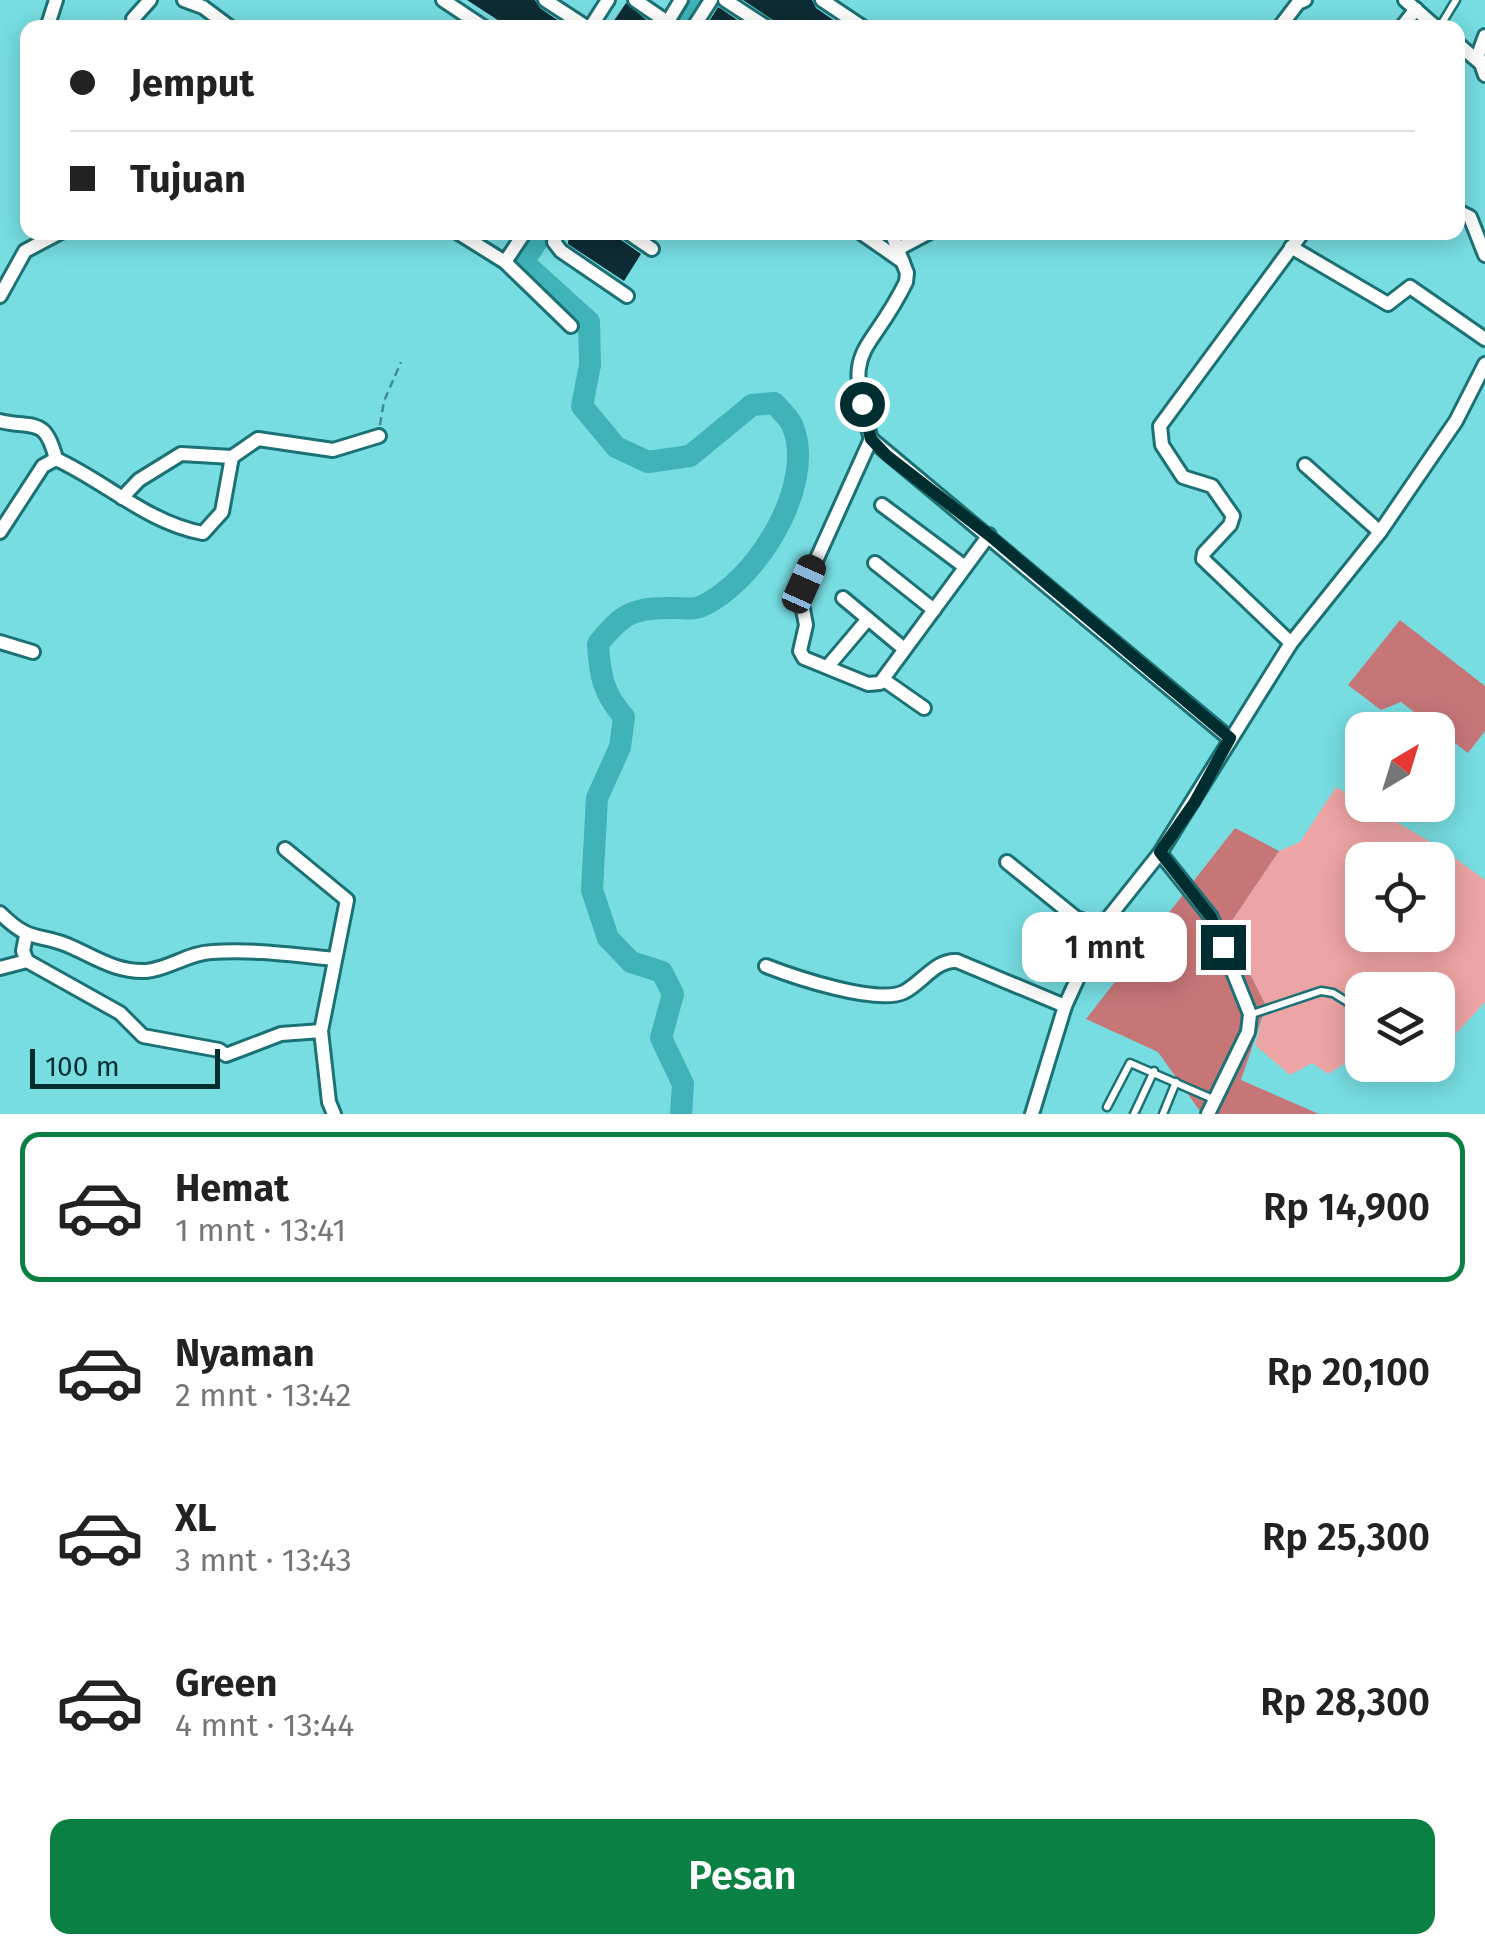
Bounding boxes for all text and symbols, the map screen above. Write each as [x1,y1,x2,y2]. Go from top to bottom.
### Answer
text: Jemput [130,60,254,106]
text: Tujuan [130,156,246,202]
route start [840,382,885,427]
car [778,550,830,618]
north arrow [1345,712,1455,822]
map controls [1345,712,1455,1082]
button: locate [1345,842,1455,952]
callout: 1 mnt [1023,912,1188,982]
route end [1201,925,1246,970]
text: 1 mnt [1064,928,1145,966]
button: layers [1345,972,1455,1082]
scale bar [30,1044,220,1088]
text: 100 m [45,1050,120,1083]
icon: car [55,1162,145,1252]
text: Hemat [175,1165,289,1211]
text: Rp 14,900 [1263,1184,1430,1230]
text: 1 mnt · 13:41 [175,1211,346,1249]
icon: car [55,1327,145,1417]
text: Nyaman [175,1330,315,1376]
text: Rp 20,100 [1267,1349,1430,1395]
text: 2 mnt · 13:42 [175,1376,351,1414]
icon: car [55,1492,145,1582]
text: XL [175,1495,217,1541]
text: Rp 25,300 [1262,1514,1430,1560]
text: 3 mnt · 13:43 [175,1541,352,1579]
icon: car [55,1657,145,1747]
text: Green [175,1660,278,1706]
text: Rp 28,300 [1260,1679,1430,1725]
text: 4 mnt · 13:44 [175,1706,354,1744]
button: Pesan [50,1819,1435,1934]

